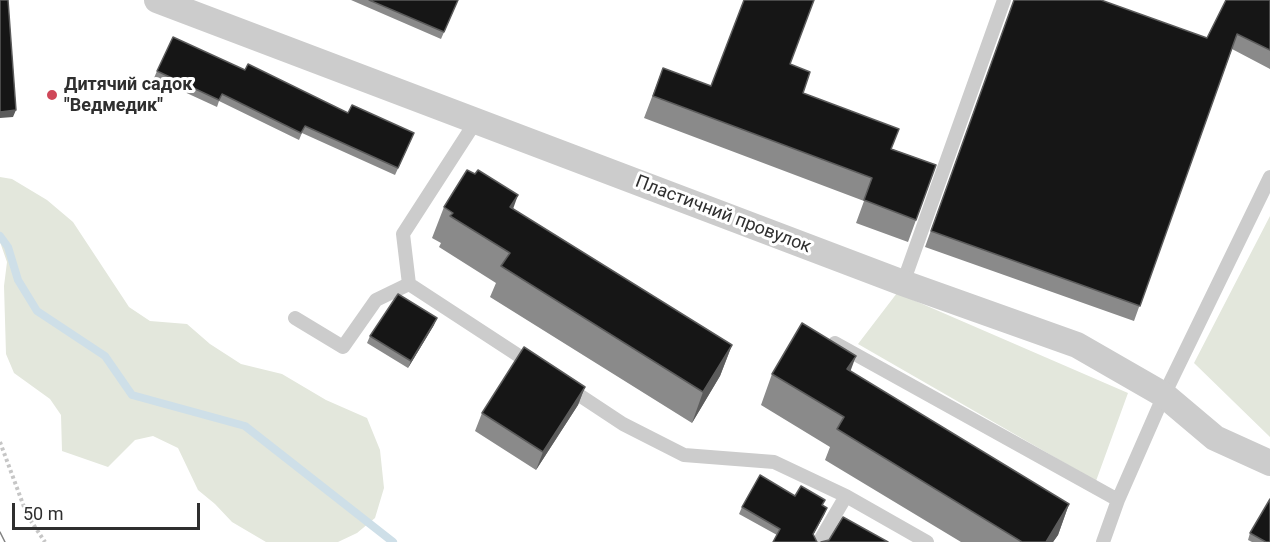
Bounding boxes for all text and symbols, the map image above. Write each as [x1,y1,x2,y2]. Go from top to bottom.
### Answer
place label: Дитячий садок "Ведмедик" [64,74,192,116]
marker: Дитячий садок "Ведмедик" [45,88,59,102]
street label: Пластичний провулок [632,172,814,258]
scale bar [15,491,202,529]
text: 50 m [23,503,63,524]

